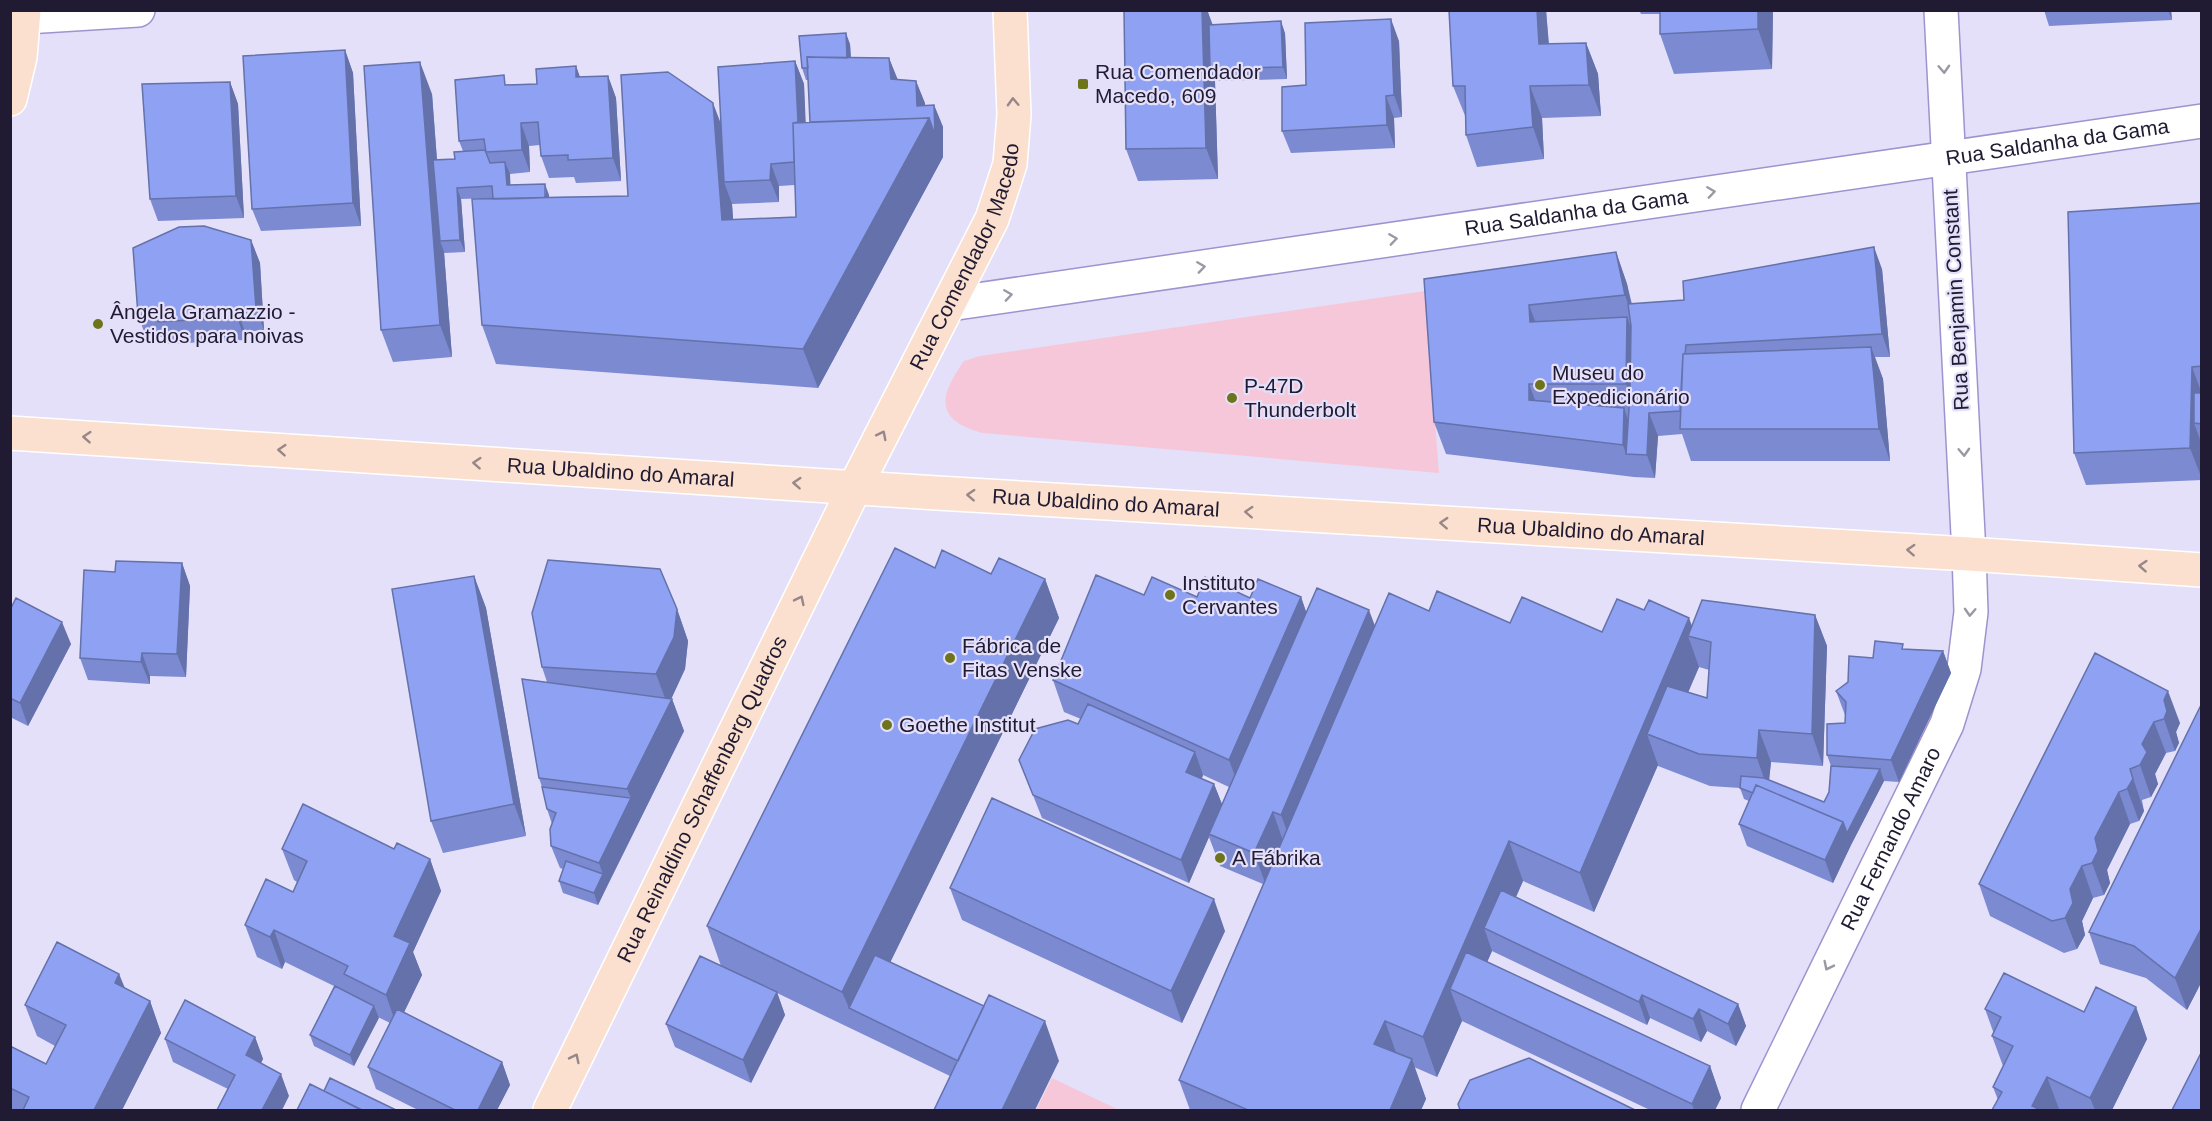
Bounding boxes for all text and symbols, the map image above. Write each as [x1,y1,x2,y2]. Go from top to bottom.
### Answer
place label: Rua Comendador Macedo, 609 [1095,60,1261,107]
one-way arrow [1938,64,1951,73]
marker: Rua Comendador Macedo, 609 [1076,77,1090,91]
one-way arrow [1007,97,1019,106]
street label: Rua Saldanha da Gama [1944,114,2171,169]
street label: Rua Comendador Macedo [905,142,1023,373]
street label: Rua Saldanha da Gama [1463,184,1690,240]
one-way arrow [1707,187,1716,199]
street label: Rua Benjamin Constant [1938,189,1973,411]
one-way arrow [1389,233,1398,245]
one-way arrow [1196,261,1205,273]
one-way arrow [1003,290,1012,302]
place label: Ângela Gramazzio - Vestidos para noivas [110,300,304,347]
marker: Ângela Gramazzio - Vestidos para noivas [91,317,105,331]
place label: Museu do Expedicionário [1552,361,1690,408]
place label: P-47D Thunderbolt [1244,374,1356,421]
marker: Museu do Expedicionário [1533,378,1547,392]
marker: P-47D Thunderbolt [1225,391,1239,405]
one-way arrow [83,431,92,444]
one-way arrow [875,431,886,442]
one-way arrow [278,444,287,457]
one-way arrow [1958,448,1971,457]
street label: Rua Ubaldino do Amaral [506,453,735,491]
one-way arrow [472,456,481,469]
one-way arrow [792,477,801,490]
street label: Rua Ubaldino do Amaral [991,484,1220,521]
one-way arrow [966,489,975,502]
one-way arrow [1245,505,1254,518]
street label: Rua Ubaldino do Amaral [1477,513,1705,549]
one-way arrow [1439,517,1448,530]
one-way arrow [1906,544,1915,557]
one-way arrow [2139,559,2148,572]
place label: Instituto Cervantes [1182,571,1278,618]
marker: Instituto Cervantes [1163,588,1177,602]
one-way arrow [793,596,804,607]
one-way arrow [1964,608,1977,617]
street label: Rua Reinaldino Schaffenberg Quadros [612,632,791,966]
place label: Fábrica de Fitas Venske [962,634,1082,681]
marker: Fábrica de Fitas Venske [943,651,957,665]
place label: Goethe Institut [899,713,1036,736]
marker: Goethe Institut [880,718,894,732]
street label: Rua Fernando Amaro [1836,743,1945,934]
place label: A Fábrika [1232,846,1321,869]
marker: A Fábrika [1213,851,1227,865]
one-way arrow [1824,959,1836,970]
one-way arrow [568,1053,580,1064]

